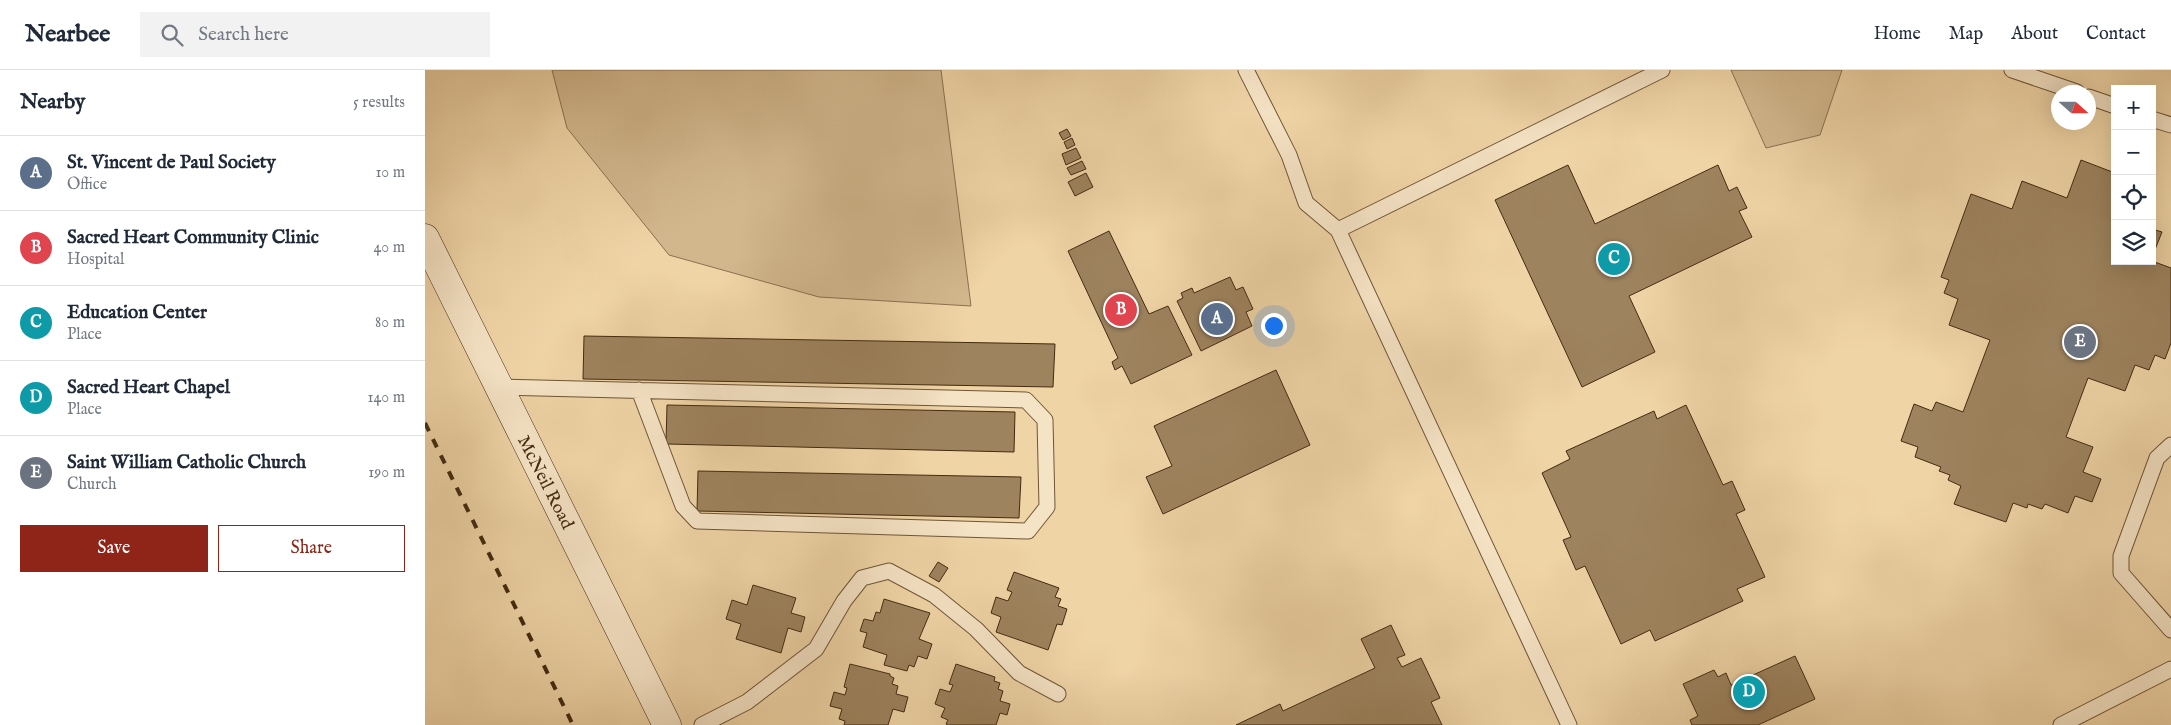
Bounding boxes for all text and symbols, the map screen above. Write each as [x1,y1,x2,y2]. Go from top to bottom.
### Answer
search box [140,12,490,57]
text: Nearbee [25,19,110,50]
icon: search [158,21,186,49]
text: Search here [198,23,289,47]
text: Home [1874,23,1921,46]
text: Map [1949,23,1983,46]
text: About [2011,23,2058,46]
text: Contact [2086,23,2146,46]
north arrow [2051,85,2096,130]
map controls [2111,85,2156,265]
button: + [2111,85,2156,130]
text: Nearby [20,89,85,116]
text: 5 results [353,93,405,113]
button: − [2111,130,2156,175]
text: St. Vincent de Paul Society [67,151,276,175]
text: A [31,163,41,183]
text: 10 m [375,163,405,183]
text: Office [67,175,107,195]
button: locate [2111,175,2156,220]
button: layers [2111,220,2156,265]
text: Sacred Heart Community Clinic [67,226,319,250]
text: B [31,238,41,258]
text: 40 m [373,238,405,258]
pin: C [1598,240,1630,278]
text: Hospital [67,250,124,270]
pin: B [1105,291,1137,329]
pin: A [1201,300,1233,338]
text: Education Center [67,301,207,325]
text: C [30,313,42,333]
text: 80 m [375,313,405,333]
your location [1261,313,1287,339]
pin: E [2064,323,2096,361]
text: Place [67,325,102,345]
text: Sacred Heart Chapel [67,376,230,400]
text: D [30,388,42,408]
text: 140 m [367,388,405,408]
text: Place [67,400,102,420]
street label: McNeil Road [511,432,578,534]
text: Saint William Catholic Church [67,451,306,475]
text: E [30,463,42,483]
text: 190 m [368,463,405,483]
text: Church [67,475,116,495]
button: Save [20,525,208,572]
button: Share [218,525,405,572]
pin: D [1733,673,1765,711]

